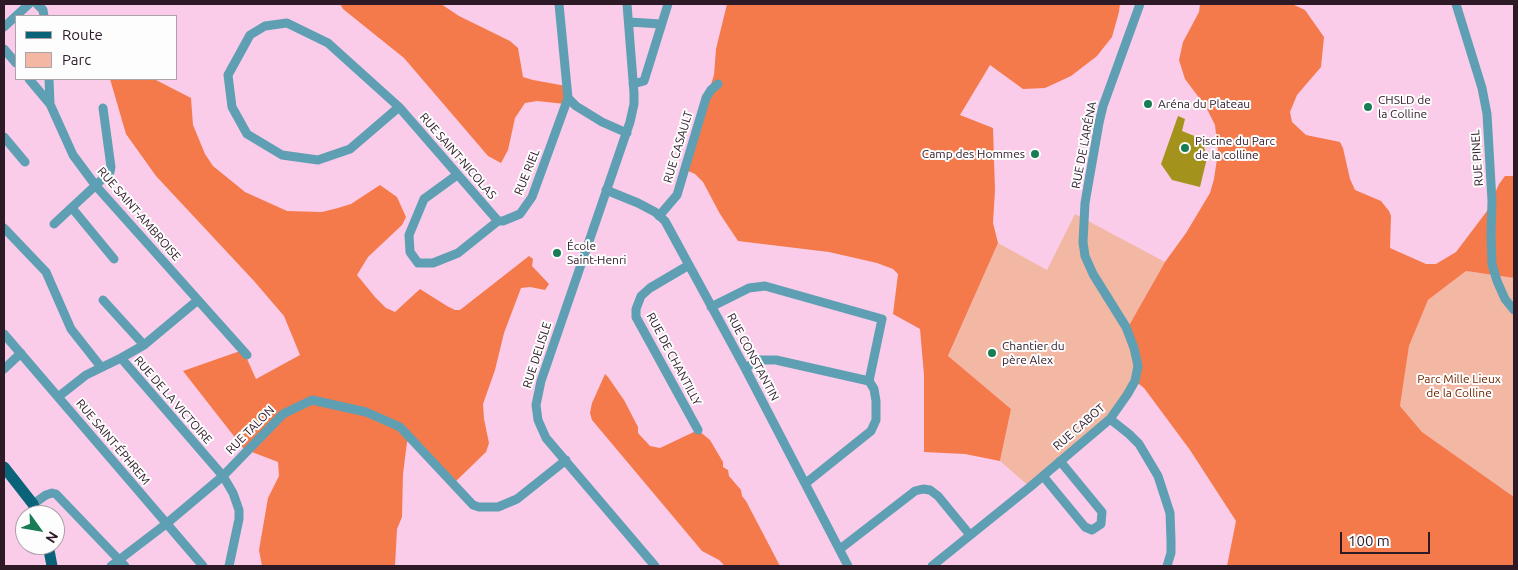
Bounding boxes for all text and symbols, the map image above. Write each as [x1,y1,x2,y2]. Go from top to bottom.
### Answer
legend [15,15,178,80]
text: Route [62,26,103,43]
text: Parc [62,51,91,68]
place label: CHSLD de la Colline [1378,93,1431,121]
place label: Aréna du Plateau [1158,97,1250,111]
marker: Aréna du Plateau [1142,98,1154,110]
street label: RUE DE L'ARÉNA [1069,100,1099,190]
marker: CHSLD de la Colline [1362,101,1374,113]
street label: RUE CASAULT [660,109,696,185]
street label: RUE SAINT-NICOLAS [417,110,499,202]
street label: RUE PINEL [1468,129,1486,187]
place label: Piscine du Parc de la colline [1195,134,1275,162]
marker: Piscine du Parc de la colline [1179,142,1191,154]
street label: RUE RIEL [511,147,543,197]
place label: Camp des Hommes [922,147,1025,161]
marker: Camp des Hommes [1029,148,1041,160]
street label: RUE SAINT-AMBROISE [94,164,184,264]
place label: École Saint-Henri [567,239,626,267]
marker: École Saint-Henri [551,247,563,259]
street label: RUE DE CHANTILLY [643,310,705,408]
street label: RUE CONSTANTIN [724,311,782,403]
street label: RUE DELISLE [520,320,554,390]
place label: Chantier du père Alex [1002,339,1065,367]
marker: Chantier du père Alex [986,347,998,359]
street label: RUE DE LA VICTOIRE [131,353,215,447]
park label: Parc Mille Lieux de la Colline [1417,372,1501,400]
street label: RUE SAINT-ÉPHREM [73,396,153,488]
street label: RUE CABOT [1050,401,1108,453]
street label: RUE TALON [223,403,277,457]
north arrow [15,505,65,555]
scale bar [1343,522,1433,554]
text: N [42,529,61,546]
text: 100 m [1348,532,1390,549]

